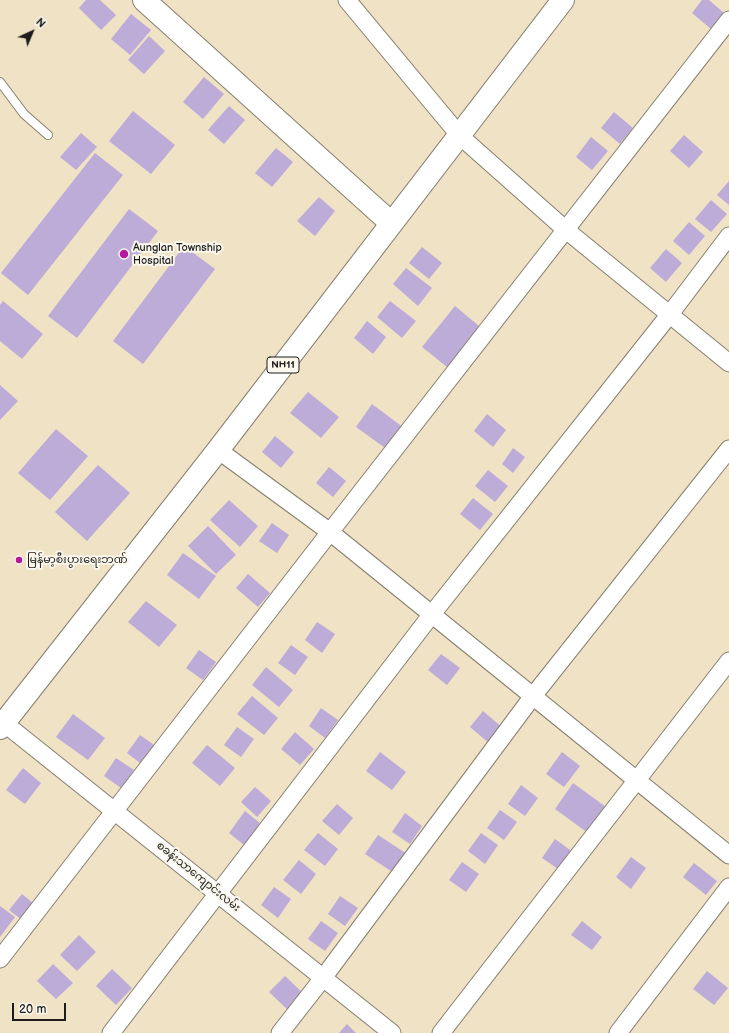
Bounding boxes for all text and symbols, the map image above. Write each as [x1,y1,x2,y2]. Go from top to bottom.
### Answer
north arrow [12,12,52,52]
text: N [33,15,48,31]
place label: Aunglan Township Hospital [133,241,222,267]
marker: Aunglan Township Hospital [118,248,130,260]
road number: NH11 [267,357,299,373]
place label: မြန်မာ့စီးပွားရေးဘဏ် [27,553,127,567]
marker: မြန်မာ့စီးပွားရေးဘဏ် [14,555,24,565]
street label: စခန်းသာကျောင်းလမ်း [153,839,243,915]
scale bar [14,995,68,1021]
text: 20 m [19,1002,46,1017]

